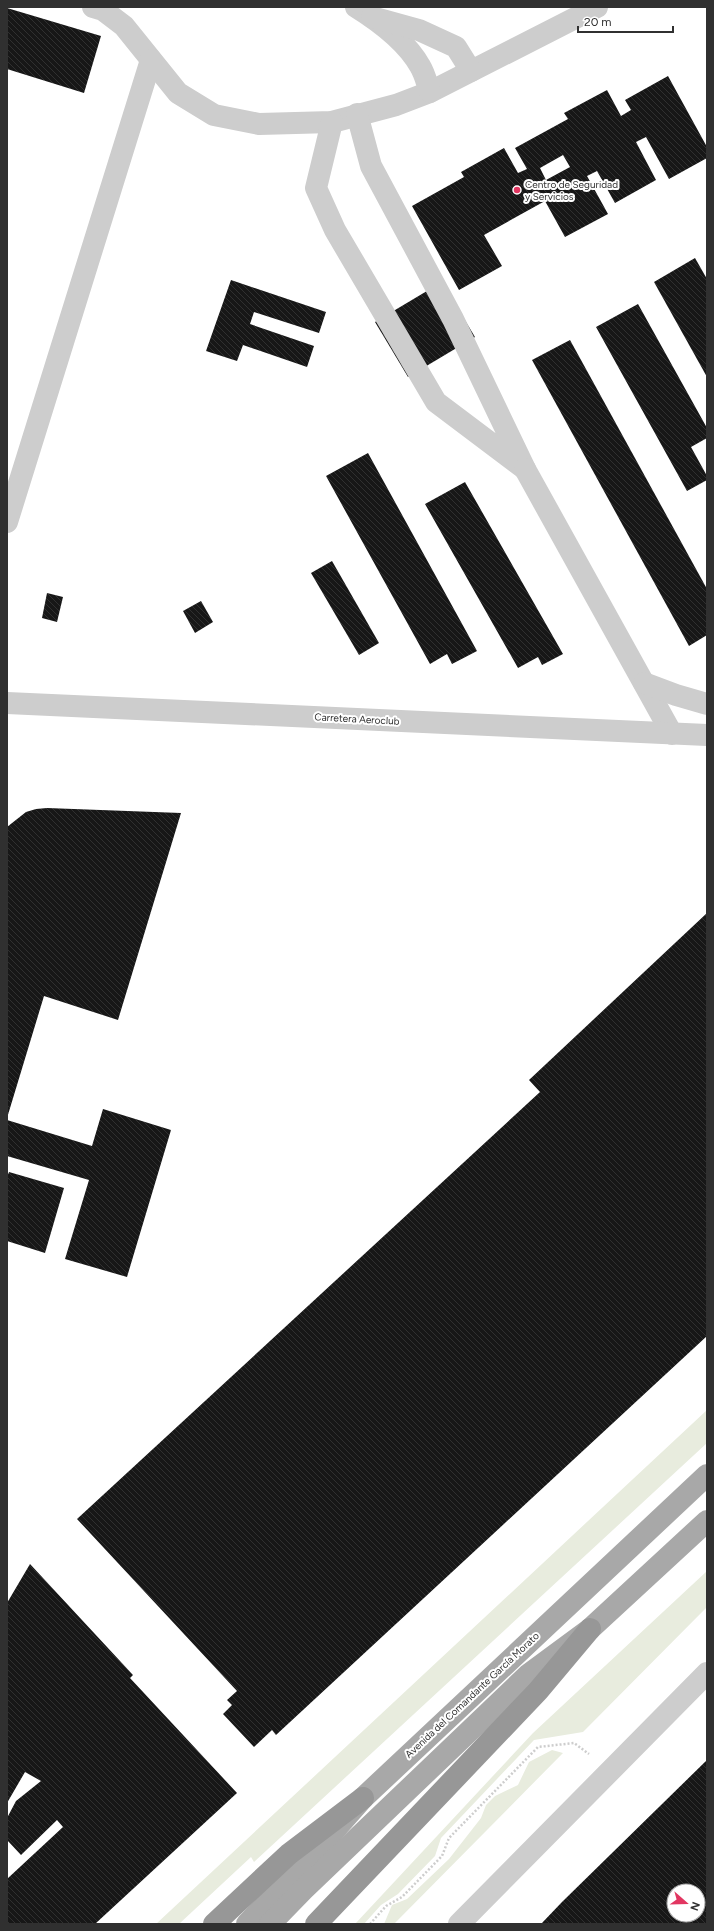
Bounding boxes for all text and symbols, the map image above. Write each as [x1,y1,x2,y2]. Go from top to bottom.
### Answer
scale bar [578,8,673,34]
text: 20 m [584,15,612,29]
place label: Centro de Seguridad y Servicios [525,178,618,203]
marker: Centro de Seguridad y Servicios [512,185,522,195]
street label: Carretera Aeroclub [314,710,400,728]
street label: Avenida del Comandante García Morato [402,1629,542,1761]
north arrow [666,1883,706,1923]
text: N [687,1900,702,1912]

